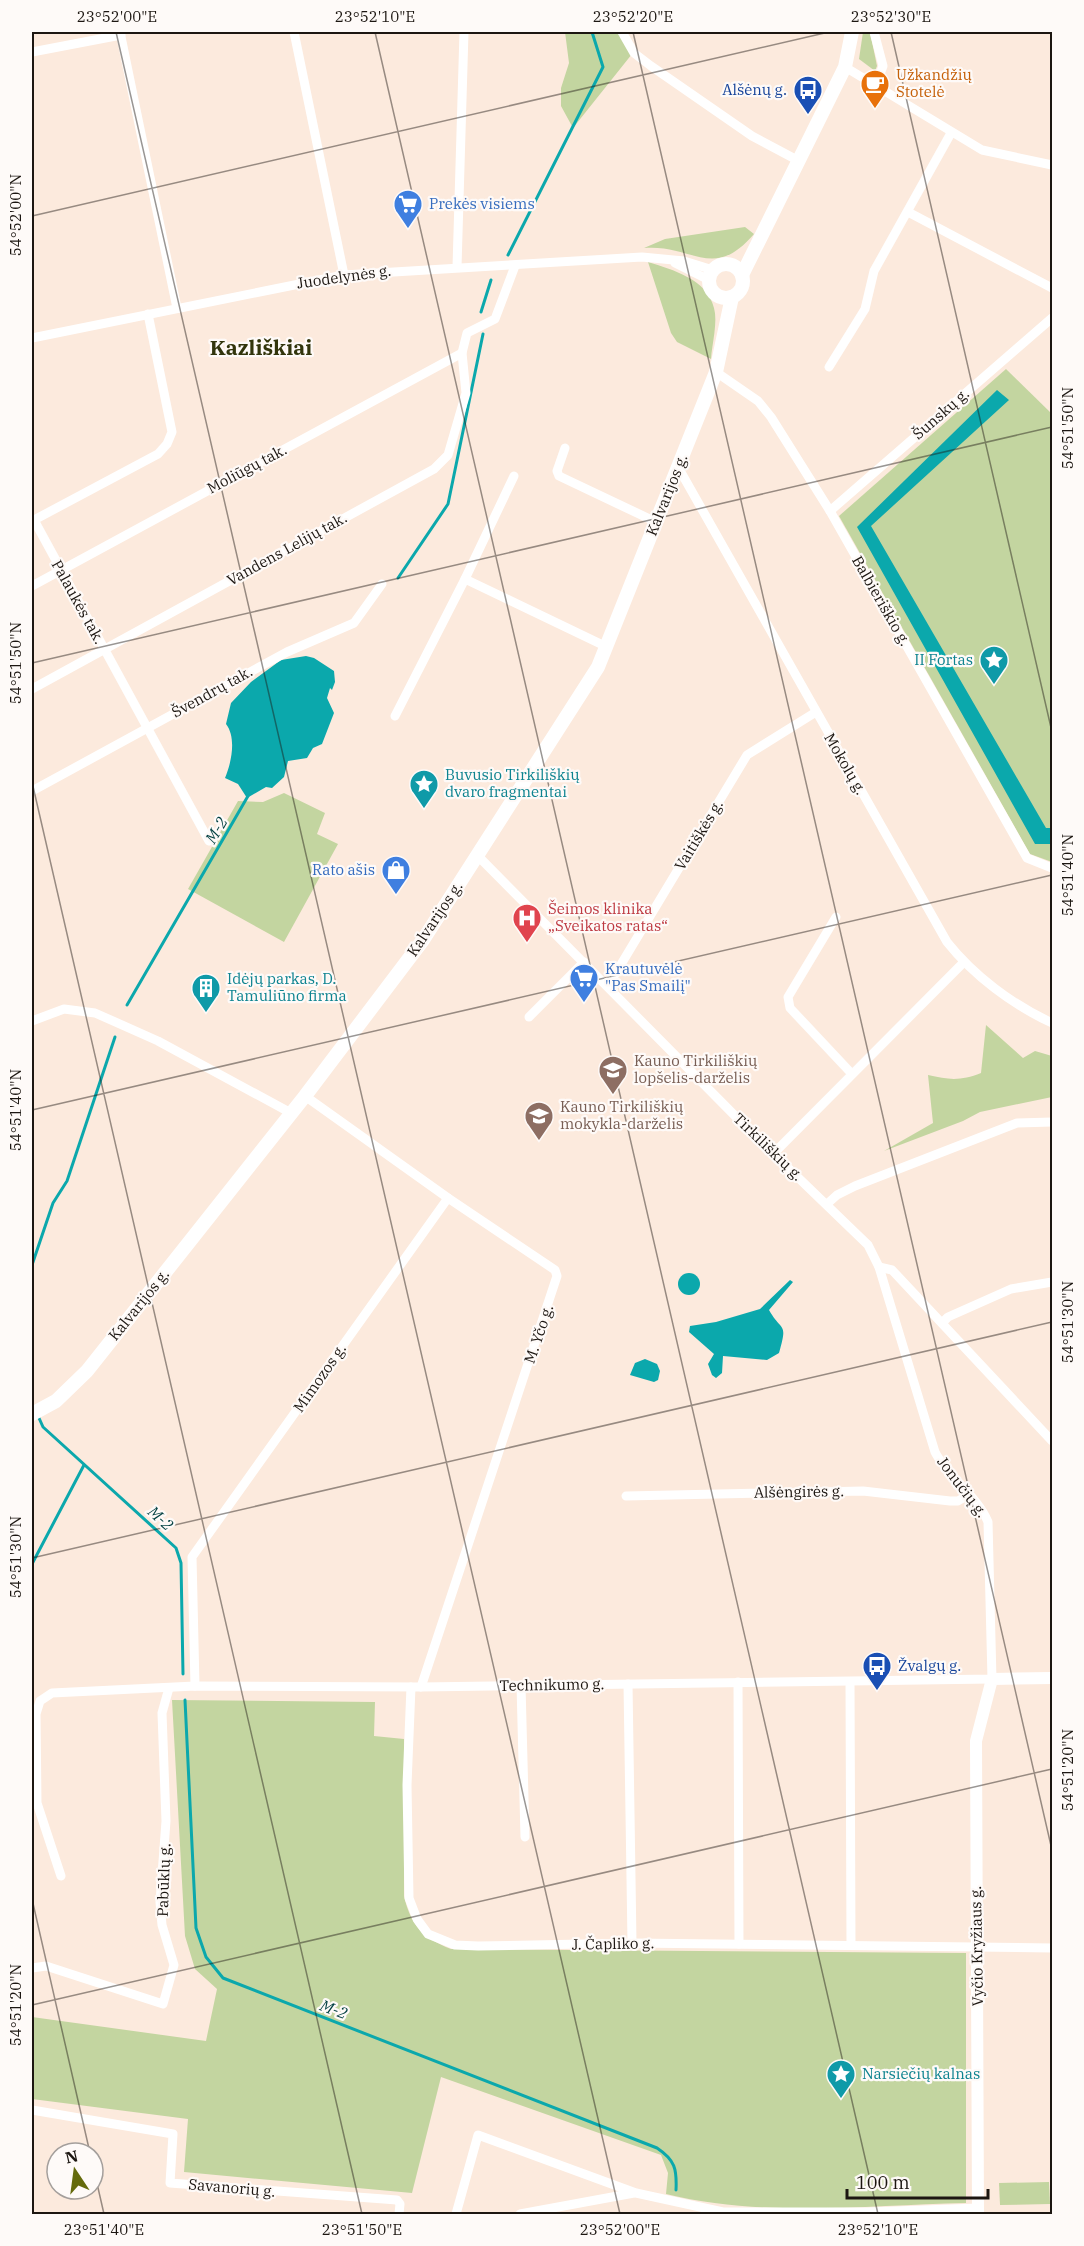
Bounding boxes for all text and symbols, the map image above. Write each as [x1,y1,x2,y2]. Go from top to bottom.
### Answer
text: 23°52'00"E [77,7,157,26]
text: 23°52'10"E [335,7,415,26]
text: 23°52'20"E [593,7,673,26]
text: 23°52'30"E [851,7,931,26]
place label: Užkandžių Stotelė [896,65,972,101]
cafe icon: Užkandžių Stotelė [859,68,891,110]
bus stop icon: Alšėnų g. [792,74,824,116]
place label: Alšėnų g. [722,80,787,99]
text: 54°52'00"N [6,174,25,256]
supermarket icon: Prekės visiems [392,188,424,230]
place label: Prekės visiems [429,194,535,213]
street label: Juodelynės g. [295,260,392,293]
district label: Kazliškiai [210,333,312,361]
street label: Šunskų g. [908,384,973,443]
text: 54°51'50"N [1058,387,1077,469]
street label: Moliūgų tak. [204,440,290,497]
street label: Kalvarijos g. [642,451,692,539]
street label: Vandens Lelijų tak. [223,508,350,589]
street label: Balbieriškio g. [848,552,915,649]
street label: Palaukės tak. [48,556,109,647]
text: 54°51'50"N [6,622,25,704]
place icon: II Fortas [978,644,1010,686]
place label: II Fortas [914,650,973,669]
street label: Švendrų tak. [168,662,256,722]
street label: Mokolų g. [820,729,871,798]
place label: Buvusio Tirkiliškių dvaro fragmentai [445,765,580,801]
place icon: Buvusio Tirkiliškių dvaro fragmentai [408,768,440,810]
street label: Vaitiškės g. [670,796,727,873]
water label: M-2 [200,813,232,848]
text: 54°51'40"N [1058,834,1077,916]
shop icon: Rato ašis [380,854,412,896]
place label: Rato ašis [312,860,375,879]
street label: Kalvarijos g. [402,877,467,960]
place label: Šeimos klinika „Sveikatos ratas“ [548,899,668,935]
hospital icon: Šeimos klinika „Sveikatos ratas“ [511,902,543,944]
place label: Krautuvėlė "Pas Smailį" [605,959,691,995]
supermarket icon: Krautuvėlė "Pas Smailį" [568,962,600,1004]
place label: Idėjų parkas, D. Tamuliūno firma [227,969,347,1005]
building icon: Idėjų parkas, D. Tamuliūno firma [190,972,222,1014]
place label: Kauno Tirkiliškių lopšelis-darželis [634,1051,758,1087]
school or university icon: Kauno Tirkiliškių lopšelis-darželis [597,1054,629,1096]
text: 54°51'40"N [6,1069,25,1151]
place label: Kauno Tirkiliškių mokykla-darželis [560,1097,684,1133]
school or university icon: Kauno Tirkiliškių mokykla-darželis [523,1100,555,1142]
street label: Tirkiliškių g. [729,1109,807,1185]
street label: Kalvarijos g. [104,1265,173,1344]
text: 54°51'30"N [1058,1281,1077,1363]
street label: M. Yčo g. [520,1302,557,1366]
street label: Mimozos g. [289,1340,350,1416]
street label: Jonučių g. [933,1452,992,1521]
street label: Alšėngirės g. [754,1481,844,1502]
water label: M-2 [143,1501,178,1535]
text: 54°51'30"N [6,1516,25,1598]
bus stop icon: Žvalgų g. [861,1650,893,1692]
place label: Žvalgų g. [898,1656,961,1675]
street label: Technikumo g. [499,1674,605,1695]
text: 54°51'20"N [1058,1729,1077,1811]
street label: Pabūklų g. [153,1843,174,1917]
street label: Vyčio Kryžiaus g. [966,1886,987,2006]
street label: J. Čapliko g. [572,1933,654,1954]
text: 54°51'20"N [6,1964,25,2046]
water label: M-2 [317,1994,351,2023]
place icon: Narsiečių kalnas [825,2058,857,2100]
place label: Narsiečių kalnas [862,2064,980,2083]
north arrow [45,2141,105,2201]
text: N [63,2145,80,2168]
scale bar [847,2162,988,2200]
text: 100 m [856,2171,910,2194]
street label: Savanorių g. [188,2174,276,2201]
text: 23°51'40"E [64,2220,144,2239]
text: 23°51'50"E [322,2220,402,2239]
text: 23°52'00"E [580,2220,660,2239]
text: 23°52'10"E [838,2220,918,2239]

